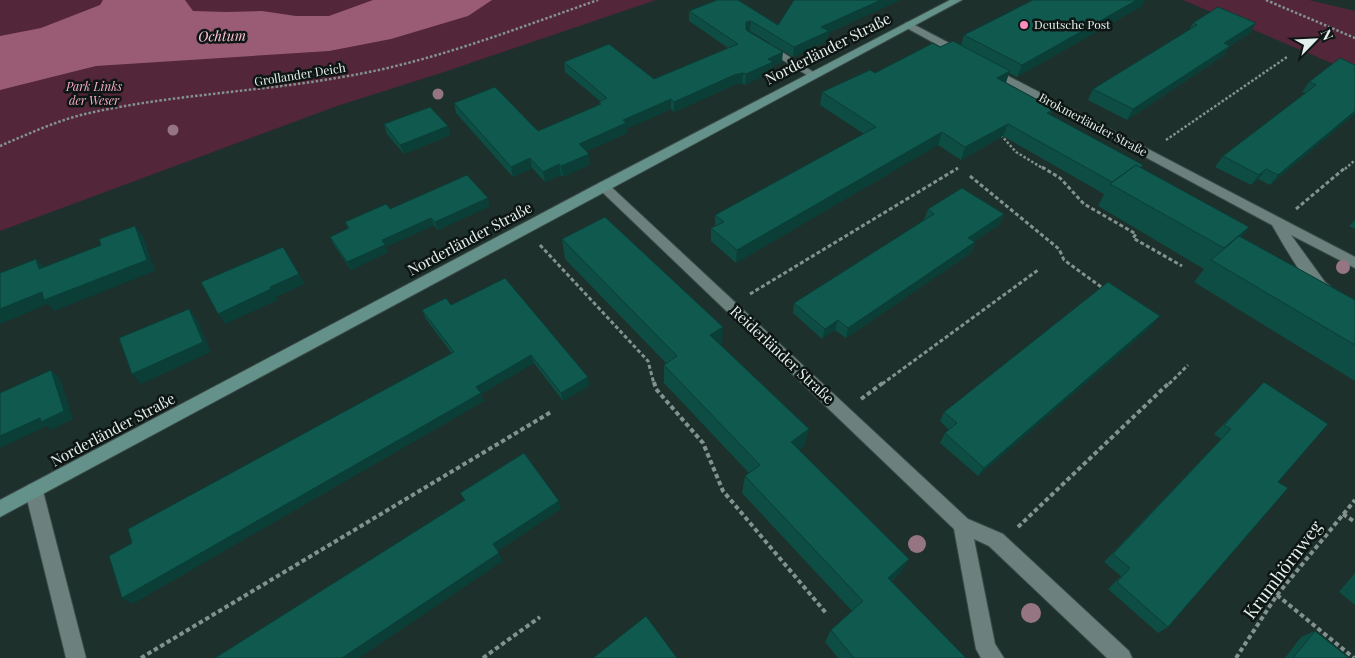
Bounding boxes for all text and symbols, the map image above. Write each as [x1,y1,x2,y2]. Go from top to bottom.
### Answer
street label: Norderländer Straße [761,8,894,88]
north arrow [1290,15,1340,65]
place label: Deutsche Post [1034,16,1111,32]
marker: Deutsche Post [1018,19,1030,31]
water label: Ochtum [198,26,246,45]
text: N [1317,26,1338,43]
street label: Grollander Deich [253,59,347,89]
park label: Park Links der Weser [65,78,122,108]
street label: Brokmerländer Straße [1037,89,1150,159]
street label: Norderländer Straße [404,197,535,279]
street label: Reiderländer Straße [726,301,839,408]
street label: Norderländer Straße [47,388,178,470]
street label: Krumhörnweg [1237,515,1327,624]

